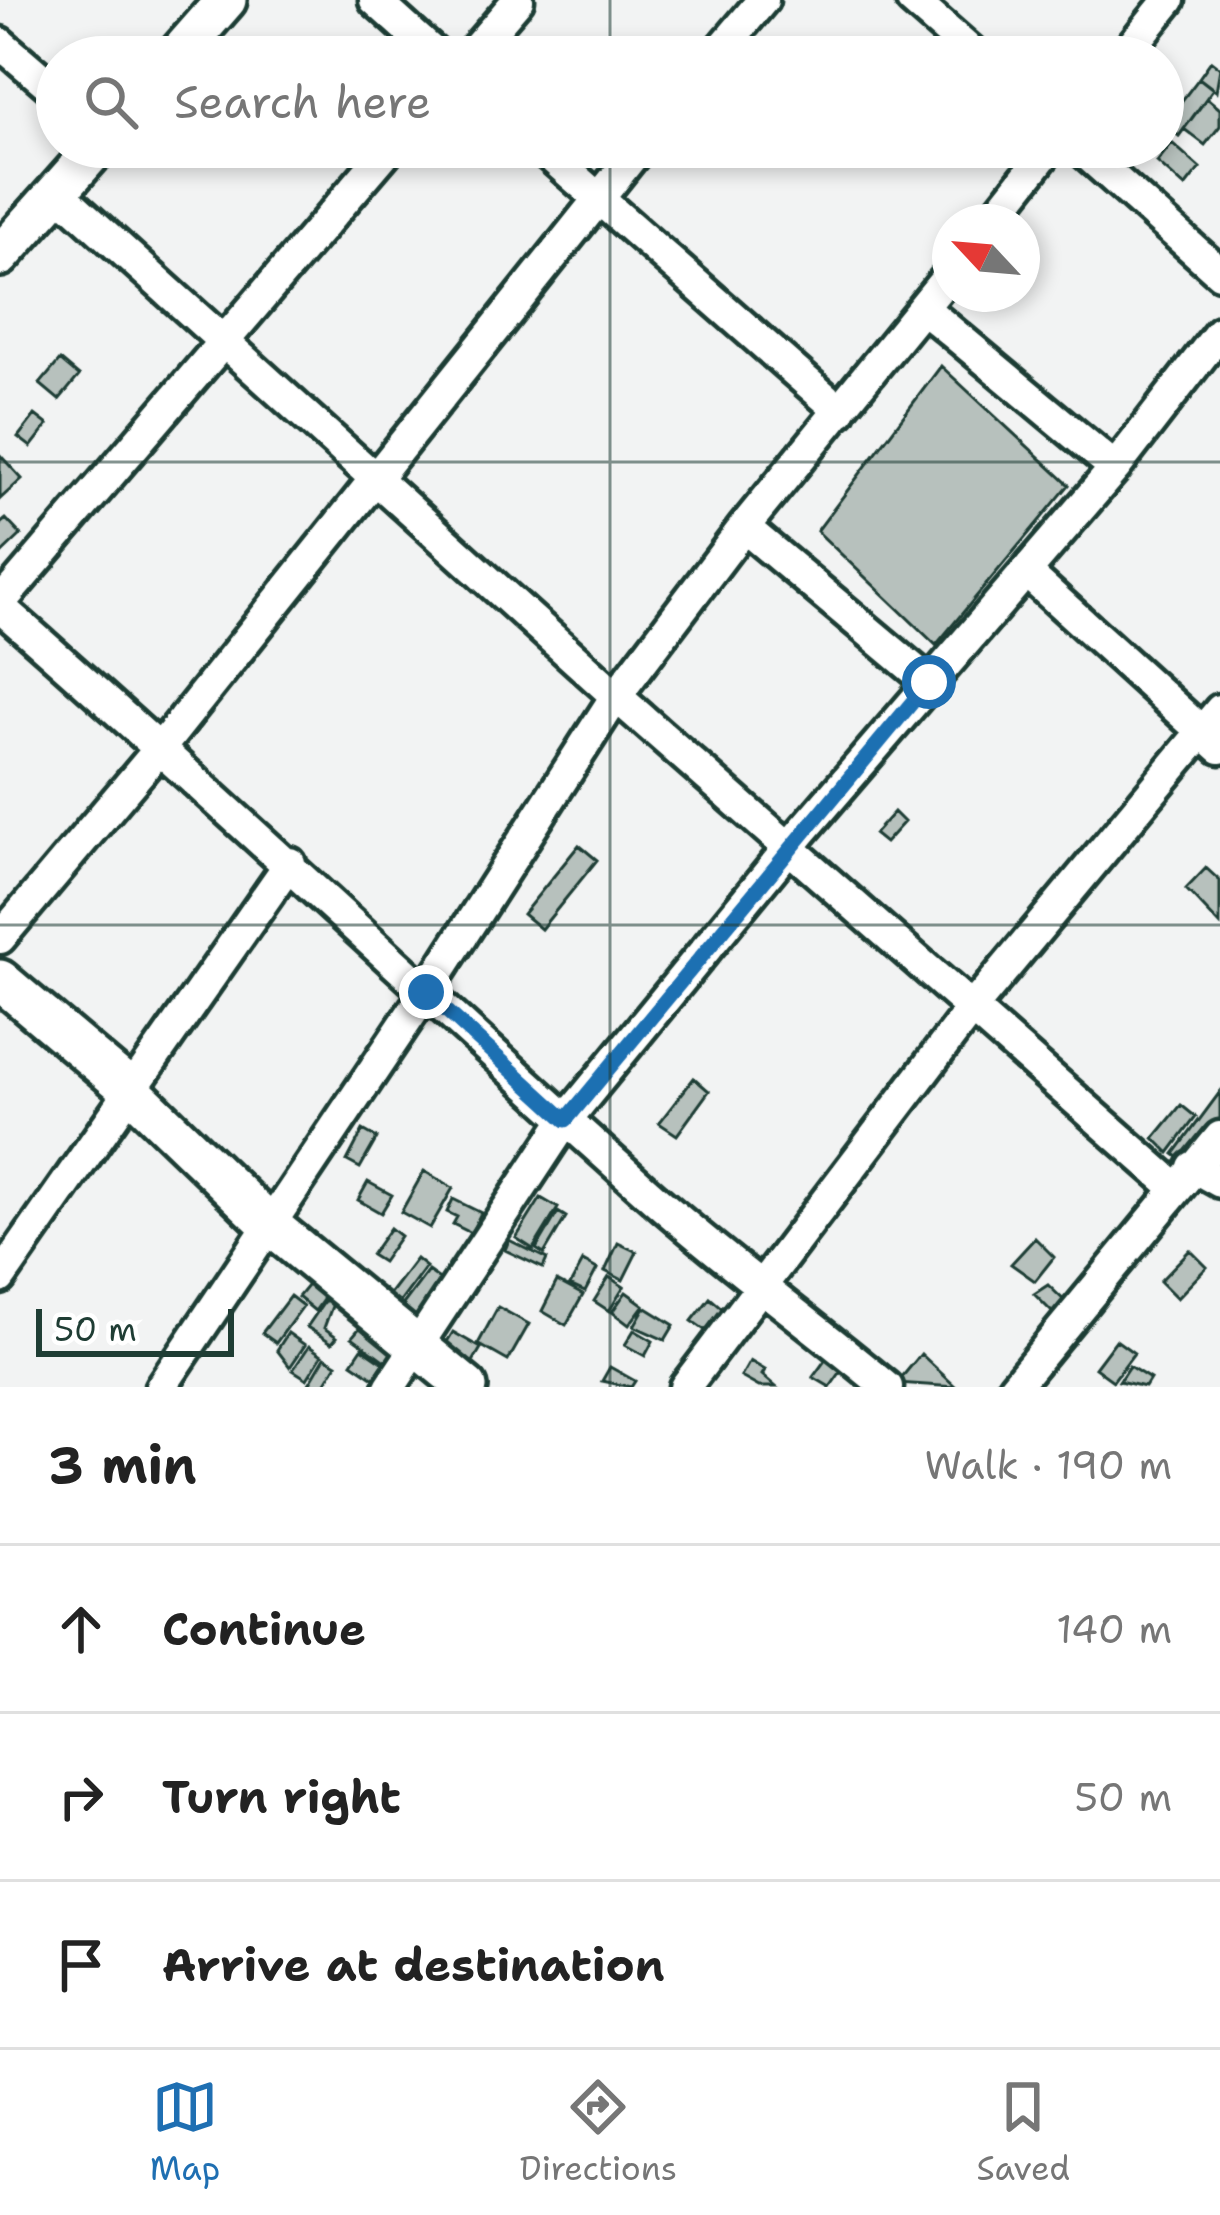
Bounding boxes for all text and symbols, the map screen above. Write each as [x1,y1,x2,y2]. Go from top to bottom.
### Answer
search box [36,36,1184,168]
icon: search [78,69,144,135]
text: Search here [174,72,431,132]
north arrow [932,204,1040,312]
route start [902,655,956,709]
route end [399,965,453,1019]
scale bar [36,1303,234,1356]
text: 50 m [54,1307,137,1352]
text: 3 min [48,1431,197,1499]
text: Walk · 190 m [925,1439,1172,1491]
icon: ahead [48,1596,114,1662]
text: Continue [162,1599,366,1659]
text: 140 m [1056,1603,1172,1655]
icon: right [48,1764,114,1830]
text: Turn right [162,1767,401,1827]
text: 50 m [1074,1771,1172,1823]
icon: arrive [48,1932,114,1998]
text: Arrive at destination [162,1935,665,1995]
tab: Map [150,2074,220,2191]
tab: Directions [520,2074,677,2191]
tab: Saved [977,2074,1070,2191]

